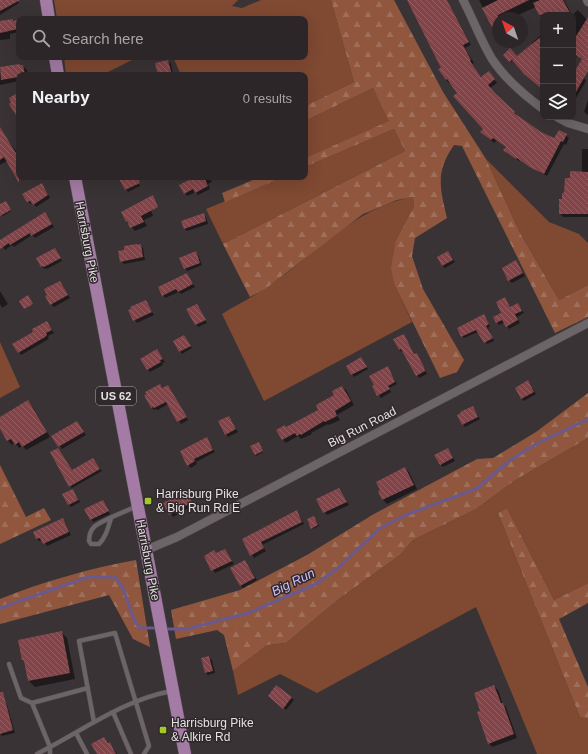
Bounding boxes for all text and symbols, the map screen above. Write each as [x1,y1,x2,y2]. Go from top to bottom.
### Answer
north arrow [492,12,528,48]
map controls [540,12,576,120]
button: + [540,12,576,48]
search box [16,16,308,60]
icon: search [30,27,52,49]
text: Search here [62,30,144,47]
button: − [540,48,576,84]
button: layers [540,84,576,120]
text: Nearby [32,88,90,107]
text: 0 results [243,91,292,106]
street label: Harrisburg Pike [72,200,102,284]
road number: US 62 [96,387,136,405]
street label: Big Run Road [326,404,398,450]
place label: Harrisburg Pike & Big Run Rd E [156,487,240,515]
marker: Harrisburg Pike & Big Run Rd E [143,496,153,506]
street label: Harrisburg Pike [133,518,163,602]
water label: Big Run [269,565,317,599]
place label: Harrisburg Pike & Alkire Rd [171,716,254,744]
marker: Harrisburg Pike & Alkire Rd [158,725,168,735]

